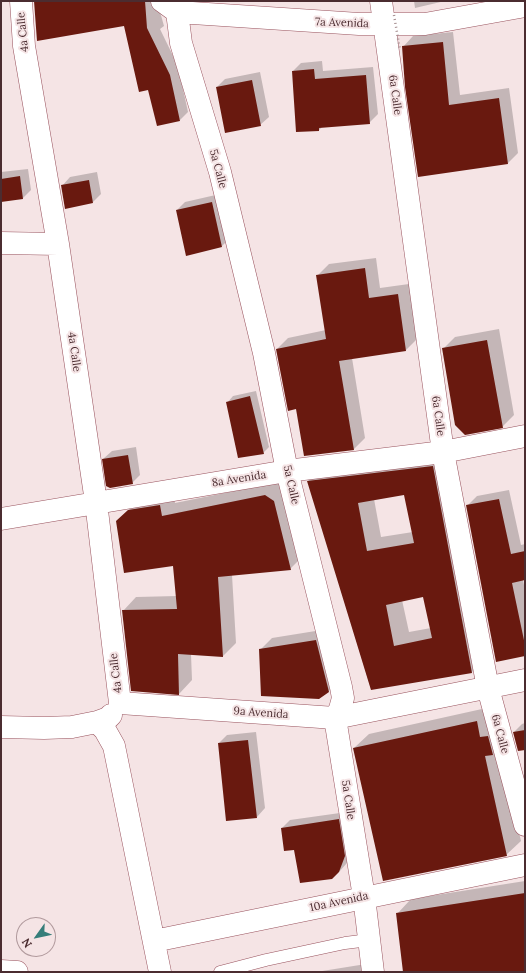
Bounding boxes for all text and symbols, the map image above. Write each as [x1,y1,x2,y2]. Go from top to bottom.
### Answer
street label: 4a Calle [14,11,32,53]
street label: 7a Avenida [315,15,369,31]
street label: 6a Calle [386,74,404,116]
street label: 5a Calle [206,148,230,190]
street label: 4a Calle [65,331,83,373]
street label: 6a Calle [429,395,447,437]
street label: 5a Calle [280,464,302,506]
street label: 8a Avenida [211,468,267,490]
street label: 4a Calle [107,652,125,694]
street label: 9a Avenida [233,704,289,722]
street label: 6a Calle [488,713,512,755]
street label: 5a Calle [338,779,358,821]
street label: 10a Avenida [309,889,369,915]
north arrow [16,917,56,957]
text: N [19,936,35,950]

